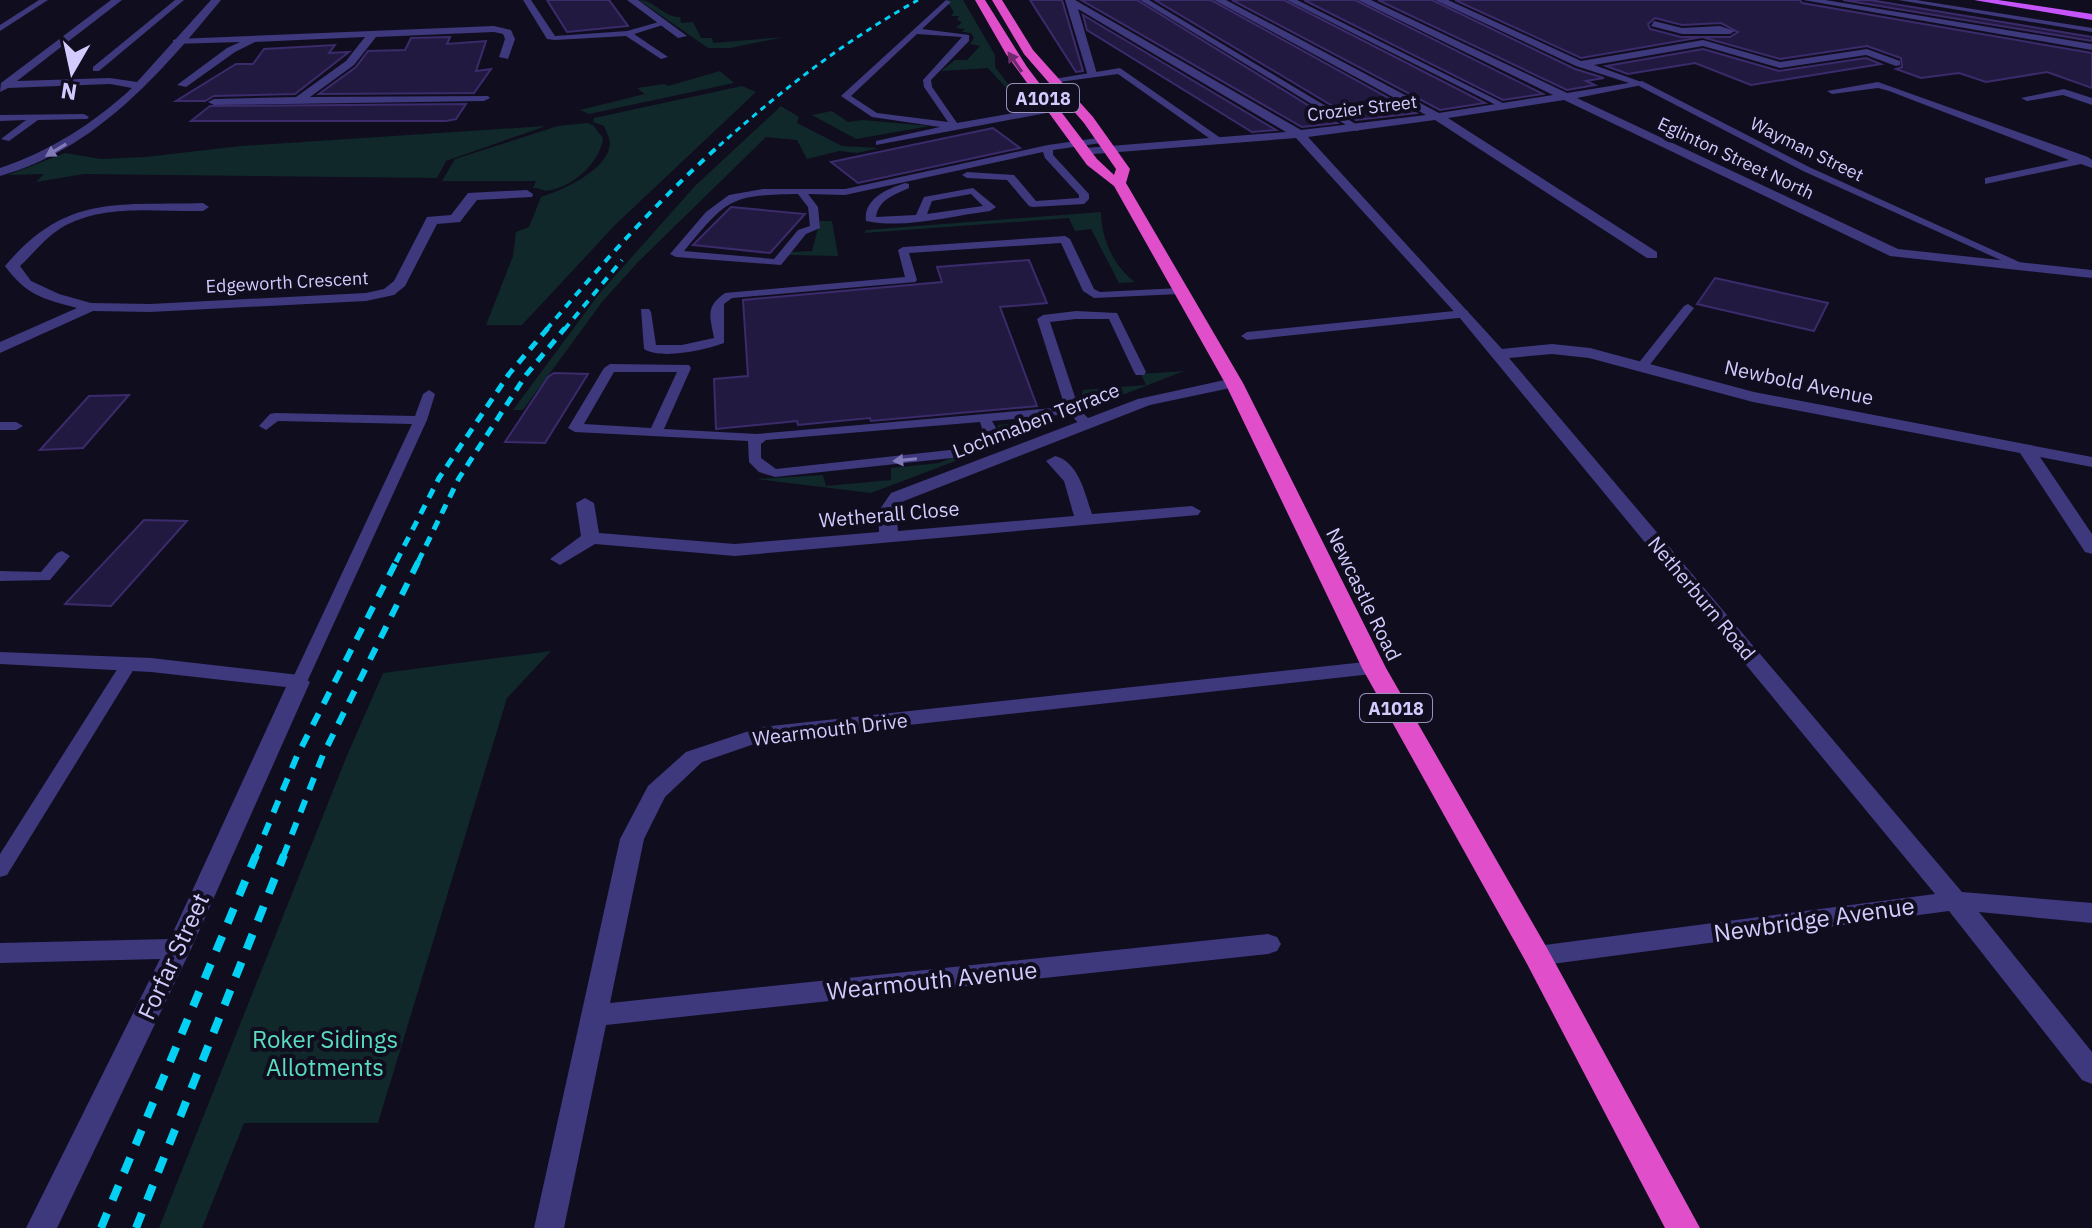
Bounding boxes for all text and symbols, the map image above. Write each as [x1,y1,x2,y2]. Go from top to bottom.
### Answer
north arrow [32,32,112,112]
one-way arrow [1008,51,1023,72]
text: N [59,77,79,108]
road number: A1018 [1007,84,1079,112]
street label: Crozier Street [1306,90,1418,126]
street label: Eglinton Street North [1654,112,1818,204]
street label: Wayman Street [1746,112,1868,186]
one-way arrow [45,143,67,157]
street label: Edgeworth Crescent [205,266,369,298]
street label: Newbold Avenue [1722,353,1876,411]
street label: Lochmaben Terrace [949,376,1123,464]
one-way arrow [892,453,917,466]
street label: Wetherall Close [818,494,960,534]
street label: Newcastle Road [1320,523,1408,665]
street label: Netherburn Road [1642,530,1762,666]
road number: A1018 [1360,694,1432,722]
street label: Wearmouth Drive [751,706,909,752]
street label: Forfar Street [130,888,216,1024]
street label: Newbridge Avenue [1711,889,1917,949]
street label: Wearmouth Avenue [825,953,1039,1007]
park label: Roker Sidings Allotments [252,1023,398,1083]

